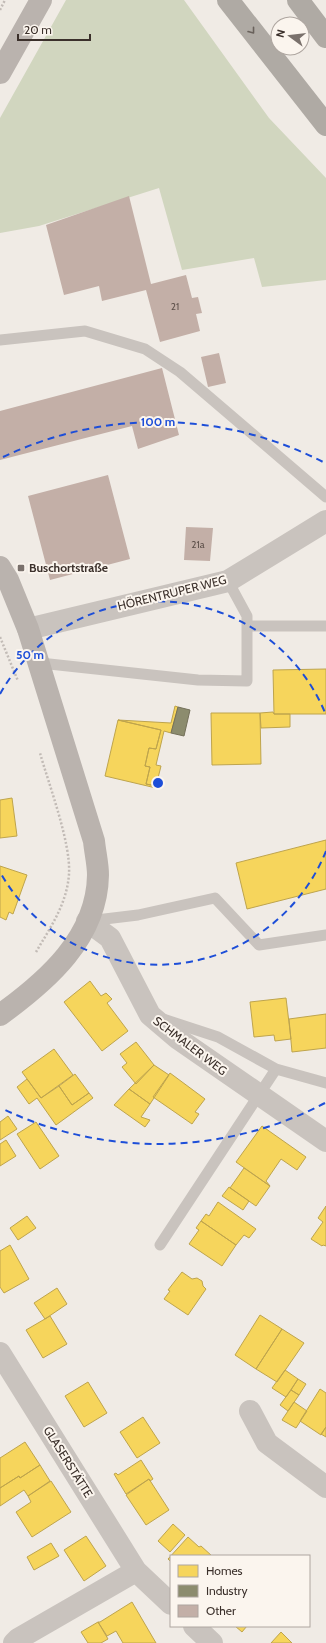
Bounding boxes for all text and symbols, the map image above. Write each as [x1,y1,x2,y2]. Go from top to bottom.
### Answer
scale bar [18,16,90,42]
north arrow [270,16,310,56]
text: 20 m [24,22,52,37]
one-way arrow [248,26,255,33]
text: N [273,28,288,39]
house number: 21 [171,300,179,313]
text: 100 m [141,414,175,429]
house number: 21a [191,538,205,551]
place label: Buschortstraße [29,560,108,575]
marker: Buschortstraße [16,563,26,573]
street label: HÖRENTRUPER WEG [116,572,228,613]
text: 50 m [16,647,44,662]
centre of rings [151,776,165,790]
street label: SCHMALER WEG [150,1013,230,1078]
street label: GLASERSTÄTTE [41,1423,97,1500]
legend [170,1555,310,1627]
text: Homes [206,1563,243,1578]
text: Industry [206,1583,247,1598]
text: Other [206,1603,236,1618]

